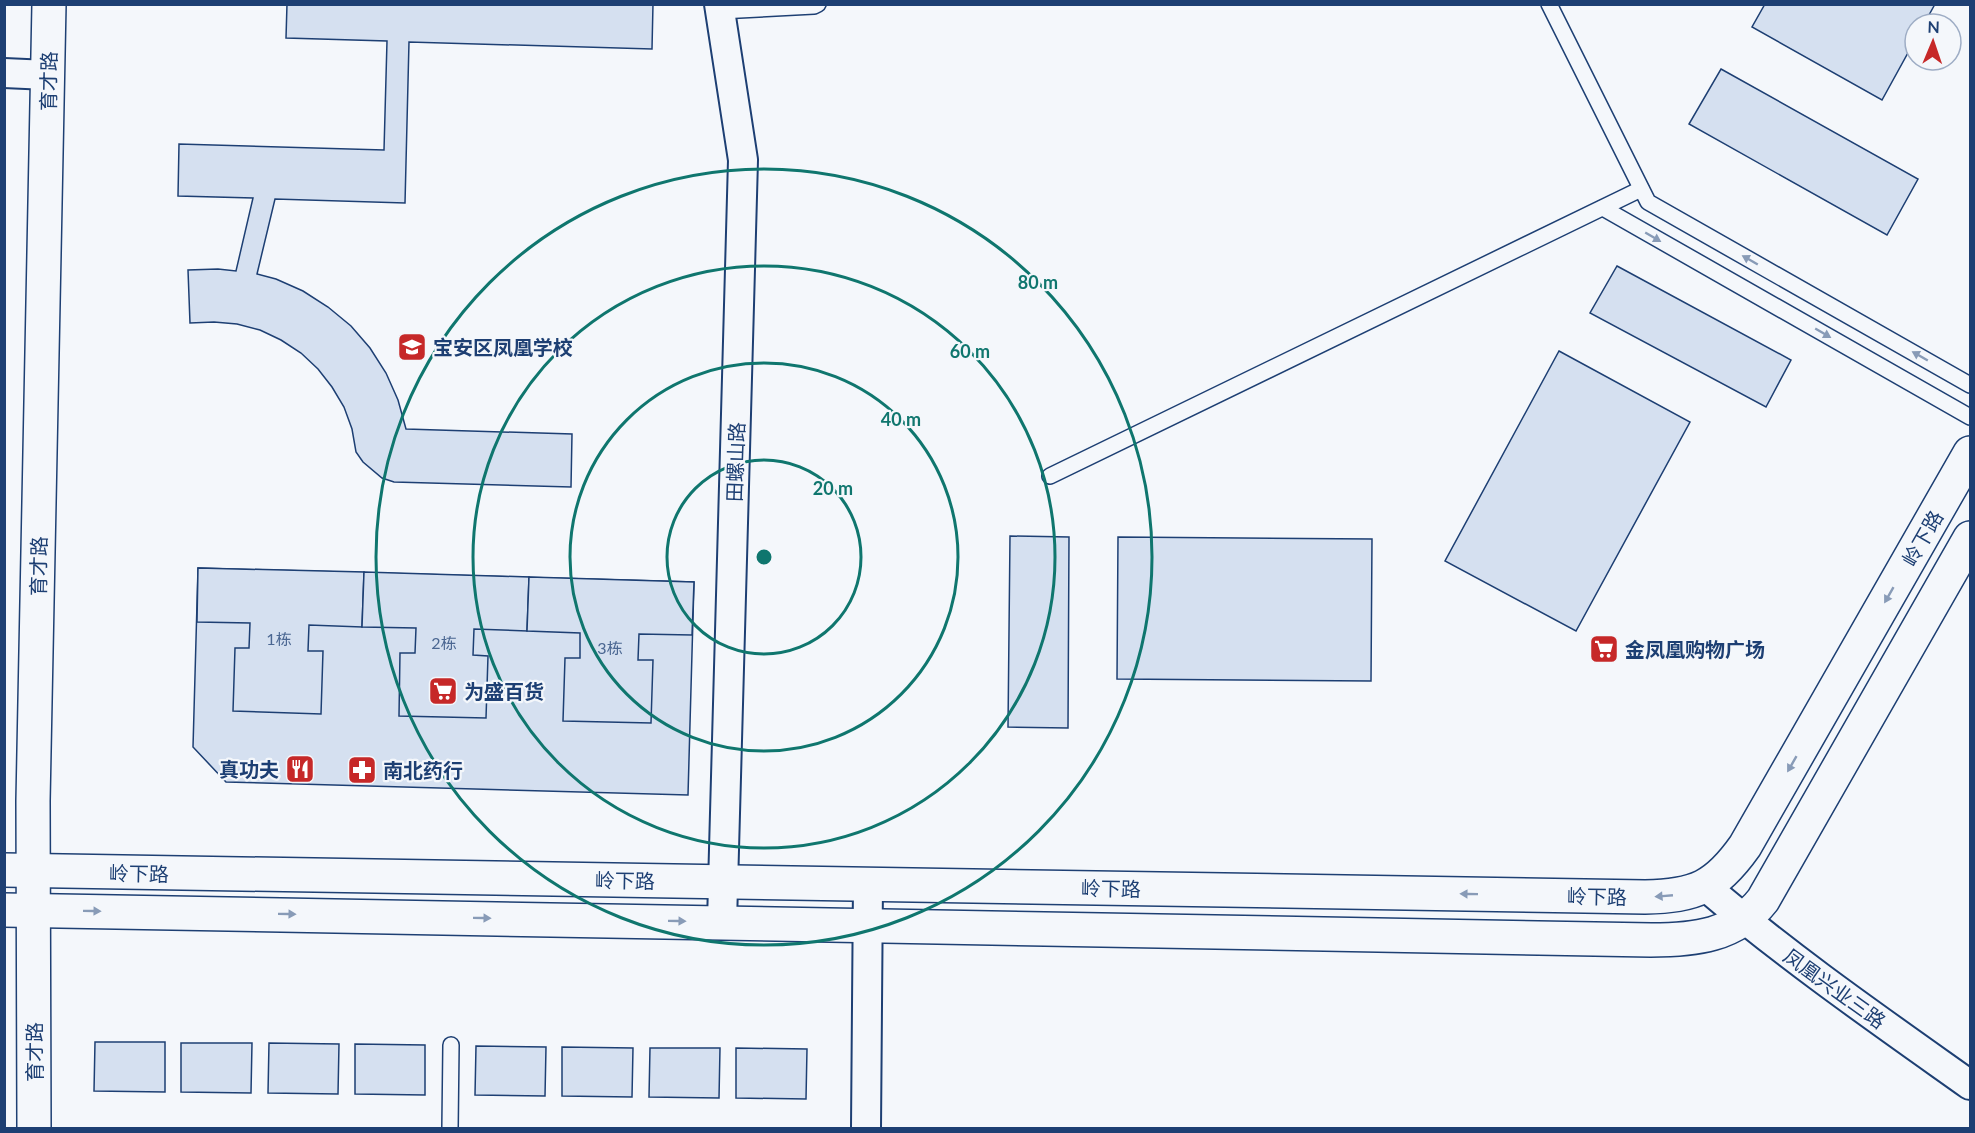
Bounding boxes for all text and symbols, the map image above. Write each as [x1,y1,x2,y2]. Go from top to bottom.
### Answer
north arrow [1903,12,1963,72]
text: N [1927,17,1940,36]
street label: 育才路 [35,51,61,111]
one-way arrow [1645,232,1662,242]
one-way arrow [1741,255,1758,265]
text: 80 m [1018,271,1058,293]
one-way arrow [1815,328,1831,339]
school or university icon: 宝安区凤凰学校 [396,331,428,363]
place label: 宝安区凤凰学校 [433,335,573,359]
text: 60 m [950,340,990,362]
one-way arrow [1911,352,1928,362]
text: 40 m [881,408,921,430]
street label: 田螺山路 [722,422,748,502]
text: 20 m [813,477,853,499]
street label: 岭下路 [1897,506,1947,570]
street label: 育才路 [25,536,51,596]
centre of rings [754,547,774,567]
one-way arrow [1885,586,1895,603]
house number: 1栋 [266,629,292,648]
house number: 2栋 [431,633,457,652]
supermarket icon: 金凤凰购物广场 [1588,633,1620,665]
place label: 金凤凰购物广场 [1625,637,1765,661]
house number: 3栋 [597,638,623,657]
supermarket icon: 为盛百货 [427,675,459,707]
place label: 为盛百货 [464,679,544,703]
restaurant icon: 真功夫 [284,753,316,785]
pharmacy icon: 南北药行 [346,754,378,786]
one-way arrow [1787,756,1798,772]
place label: 真功夫 [219,757,279,781]
place label: 南北药行 [383,758,463,782]
street label: 岭下路 [109,860,169,886]
street label: 岭下路 [595,867,655,893]
street label: 岭下路 [1081,875,1141,901]
street label: 岭下路 [1567,883,1627,909]
one-way arrow [1459,889,1478,899]
one-way arrow [1654,891,1673,901]
one-way arrow [82,906,101,916]
one-way arrow [277,909,296,919]
one-way arrow [472,913,491,923]
one-way arrow [667,917,686,926]
street label: 凤凰兴业三路 [1779,943,1891,1033]
street label: 育才路 [22,1022,46,1082]

